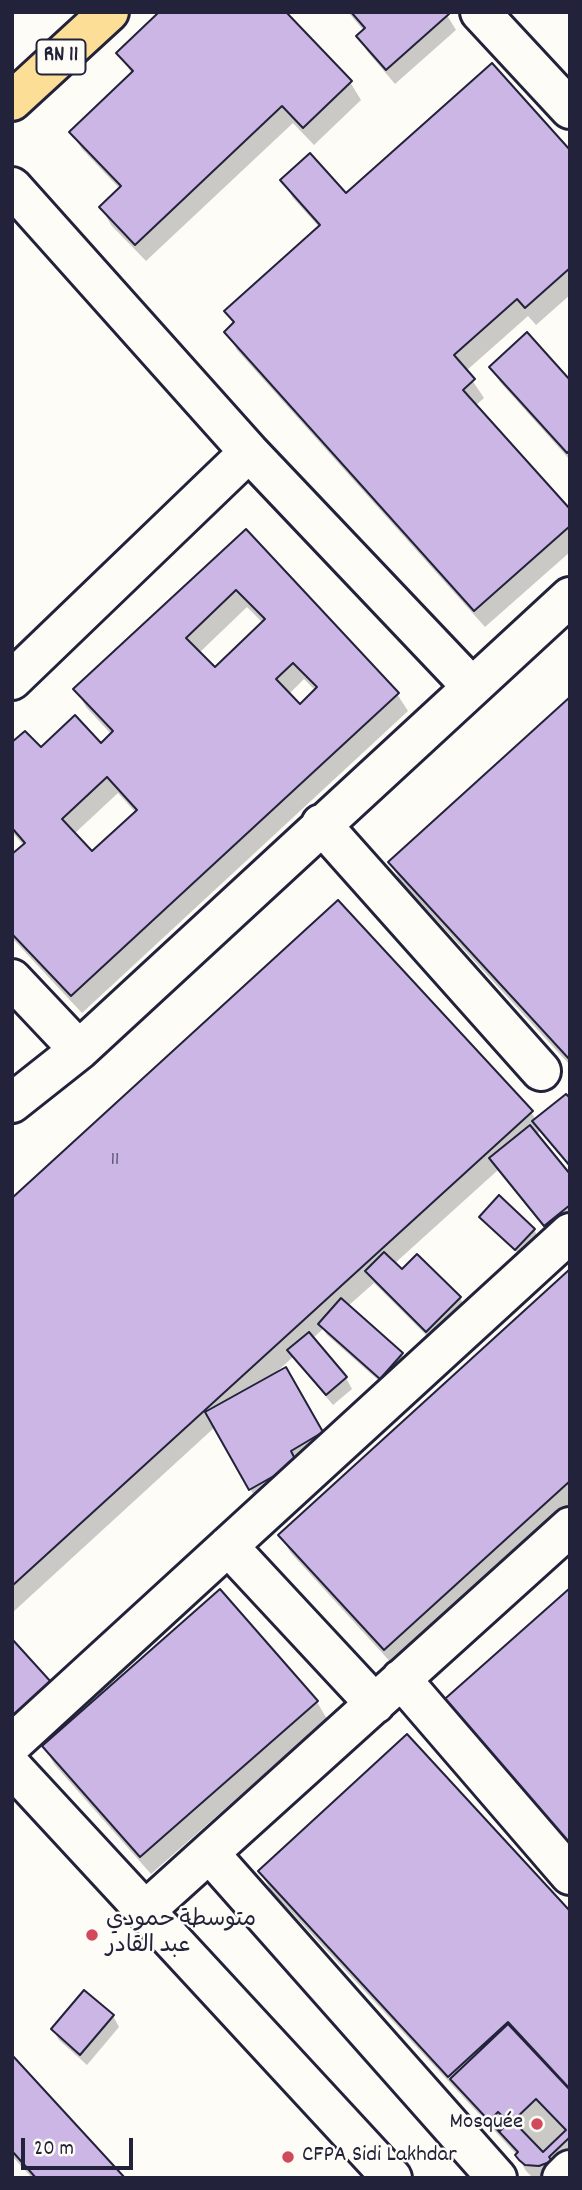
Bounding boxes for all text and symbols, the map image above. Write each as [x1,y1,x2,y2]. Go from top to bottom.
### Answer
road number: RN 11 [36,40,86,74]
house number: 11 [111,1150,119,1172]
place label: متوسطة حمودي عبد القادر [106,1908,256,1962]
marker: متوسطة حمودي عبد القادر [84,1927,100,1943]
place label: Mosquée [449,2110,523,2138]
marker: Mosquée [529,2116,545,2132]
scale bar [24,2124,136,2168]
text: 20 m [34,2135,74,2165]
place label: CFPA Sidi Lakhdar [302,2143,457,2171]
marker: CFPA Sidi Lakhdar [280,2149,296,2165]

